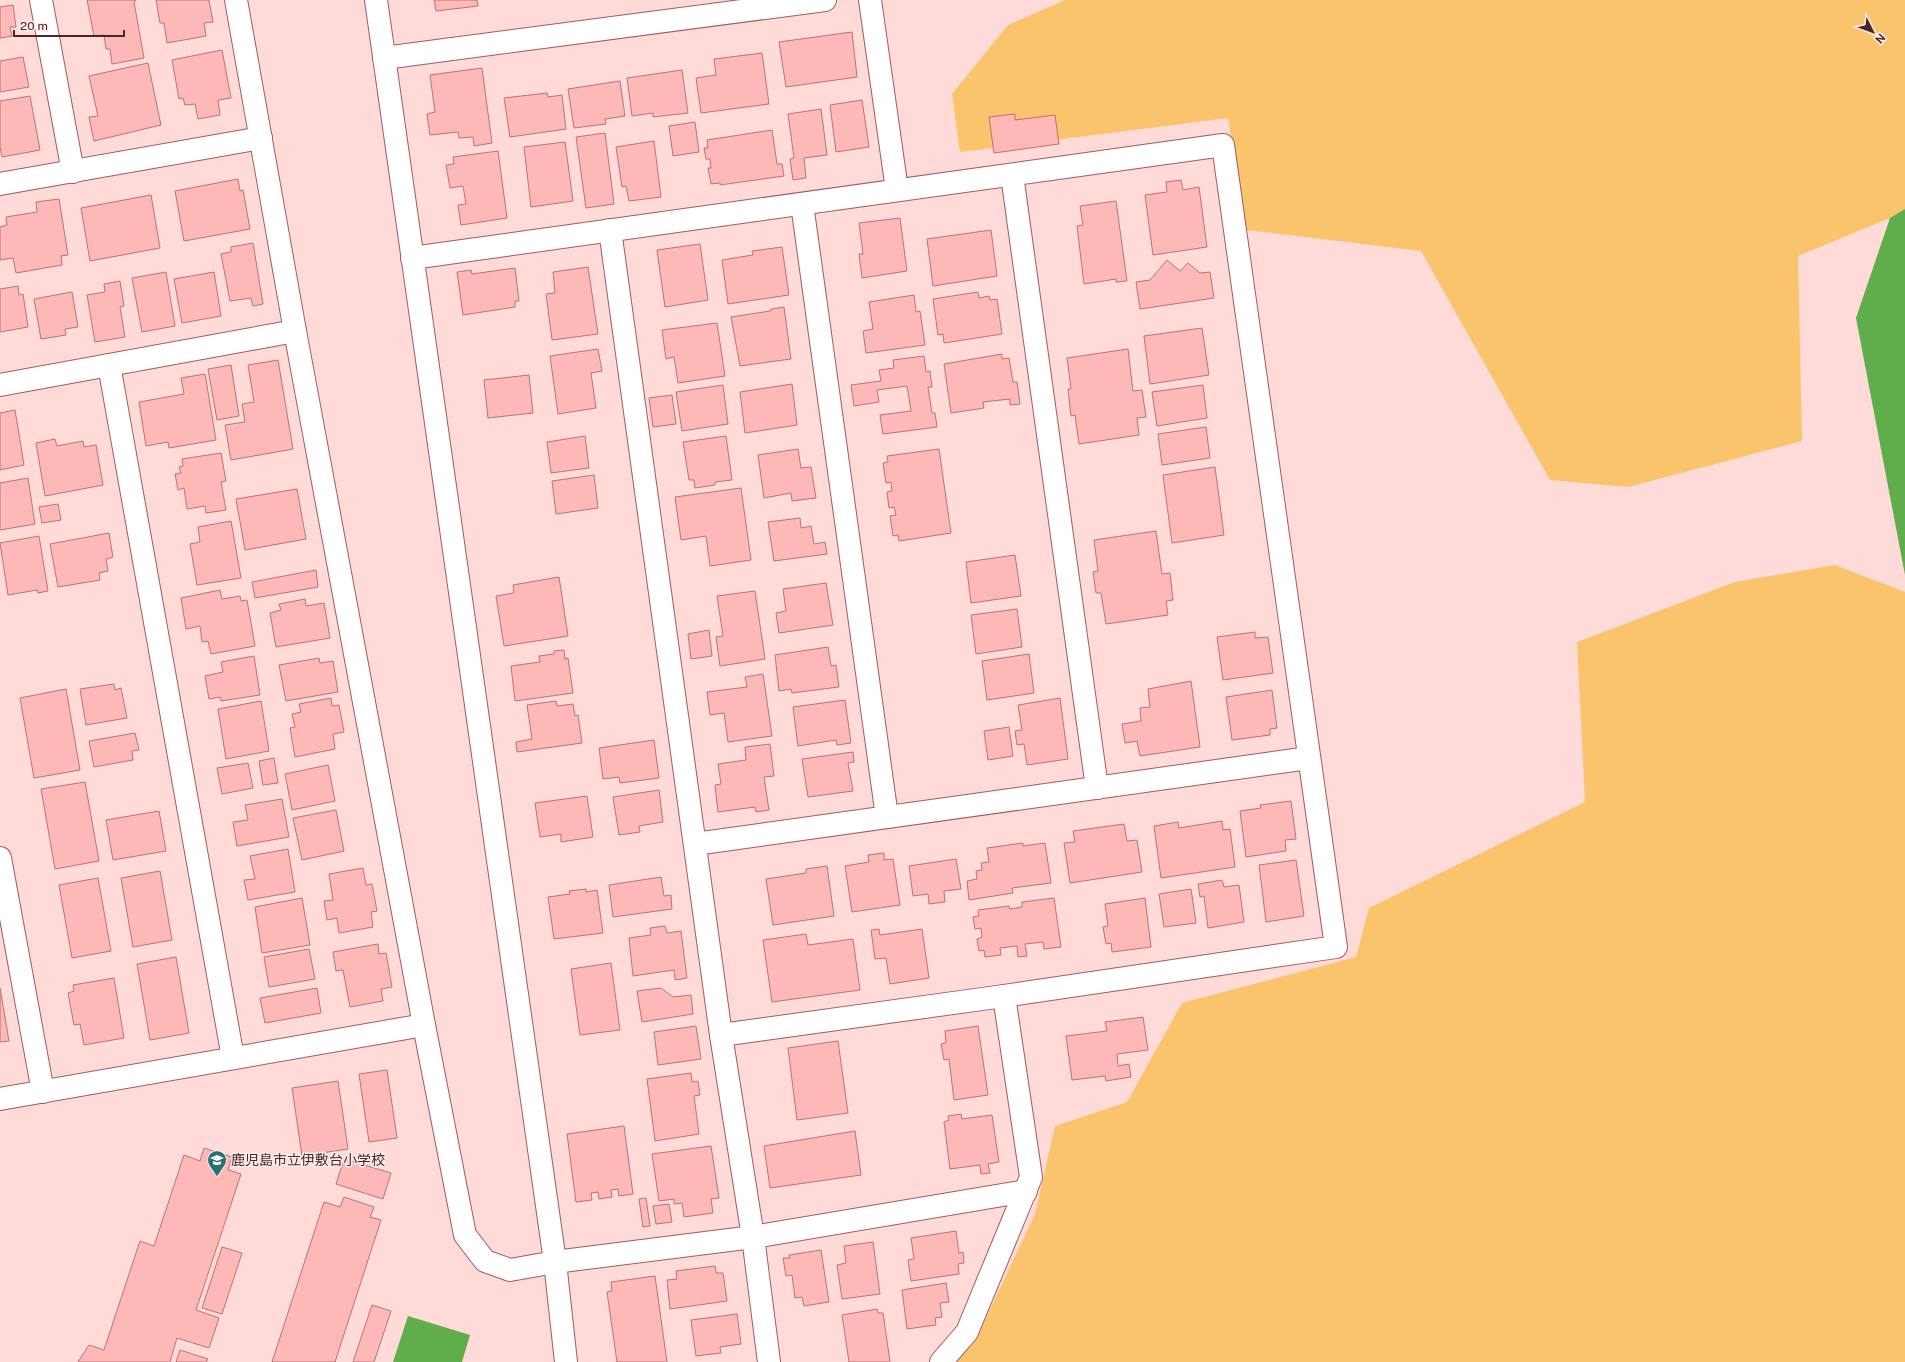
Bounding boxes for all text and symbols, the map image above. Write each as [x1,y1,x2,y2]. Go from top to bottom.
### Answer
scale bar [14,12,124,38]
north arrow [1853,12,1893,52]
text: 20 m [20,19,48,33]
text: N [1873,31,1888,46]
school or university icon: 鹿児島市立伊敷台小学校 [206,1149,228,1177]
place label: 鹿児島市立伊敷台小学校 [231,1152,385,1168]

